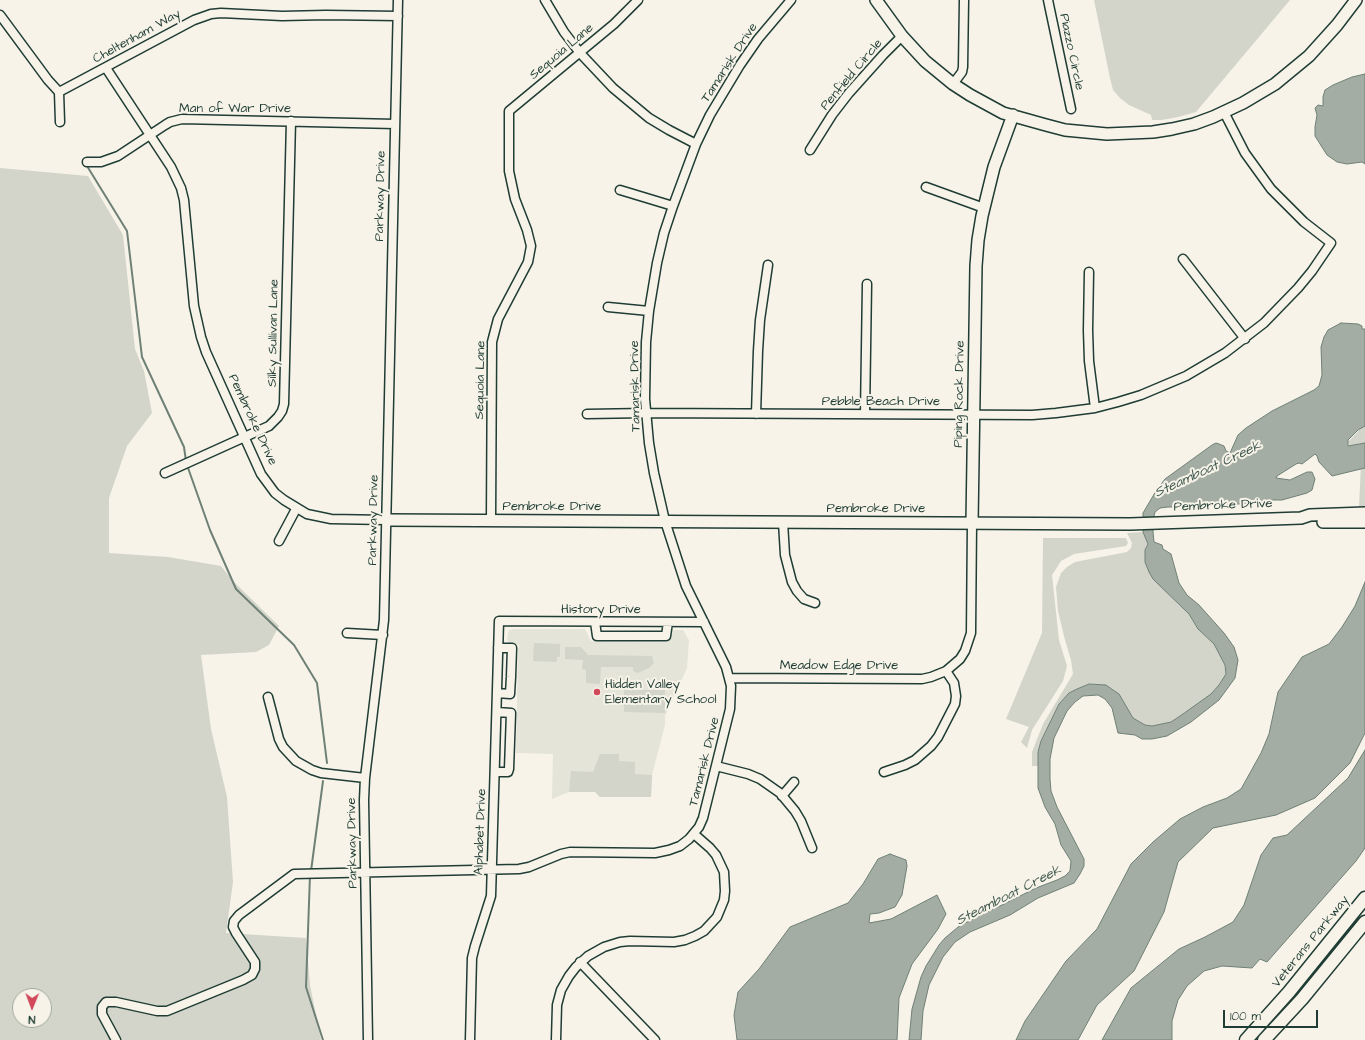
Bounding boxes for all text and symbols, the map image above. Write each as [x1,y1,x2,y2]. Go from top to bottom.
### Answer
street label: Cheltenham Way [90,6,184,68]
street label: Piazzo Circle [1055,12,1087,92]
street label: Tamarisk Drive [699,20,761,106]
street label: Sequoia Lane [527,21,597,83]
street label: Penfield Circle [818,36,886,114]
street label: Man of War Drive [179,101,291,117]
street label: Parkway Drive [372,150,390,242]
street label: Silky Sullivan Lane [265,279,283,387]
street label: Sequoia Lane [473,340,489,420]
street label: Tamarisk Drive [627,340,645,432]
street label: Piping Rock Drive [951,340,969,448]
street label: Pembroke Drive [224,372,280,468]
street label: Pebble Beach Drive [822,394,940,410]
water label: Steamboat Creek [1152,438,1264,502]
street label: Parkway Drive [365,474,383,566]
street label: Pembroke Drive [1173,496,1273,516]
street label: Pembroke Drive [503,499,601,515]
street label: Pembroke Drive [827,501,925,517]
street label: History Drive [561,602,641,618]
street label: Meadow Edge Drive [780,658,898,674]
place label: Hidden Valley Elementary School [605,677,716,708]
marker: Hidden Valley Elementary School [592,687,602,697]
street label: Tamarisk Drive [686,716,724,808]
street label: Alphabet Drive [472,788,490,876]
street label: Parkway Drive [344,797,362,889]
water label: Steamboat Creek [954,862,1064,930]
street label: Veterans Parkway [1269,893,1353,991]
north arrow [12,988,52,1028]
scale bar [1225,1002,1320,1028]
text: 100 m [1230,1008,1261,1025]
text: N [28,1012,35,1027]

